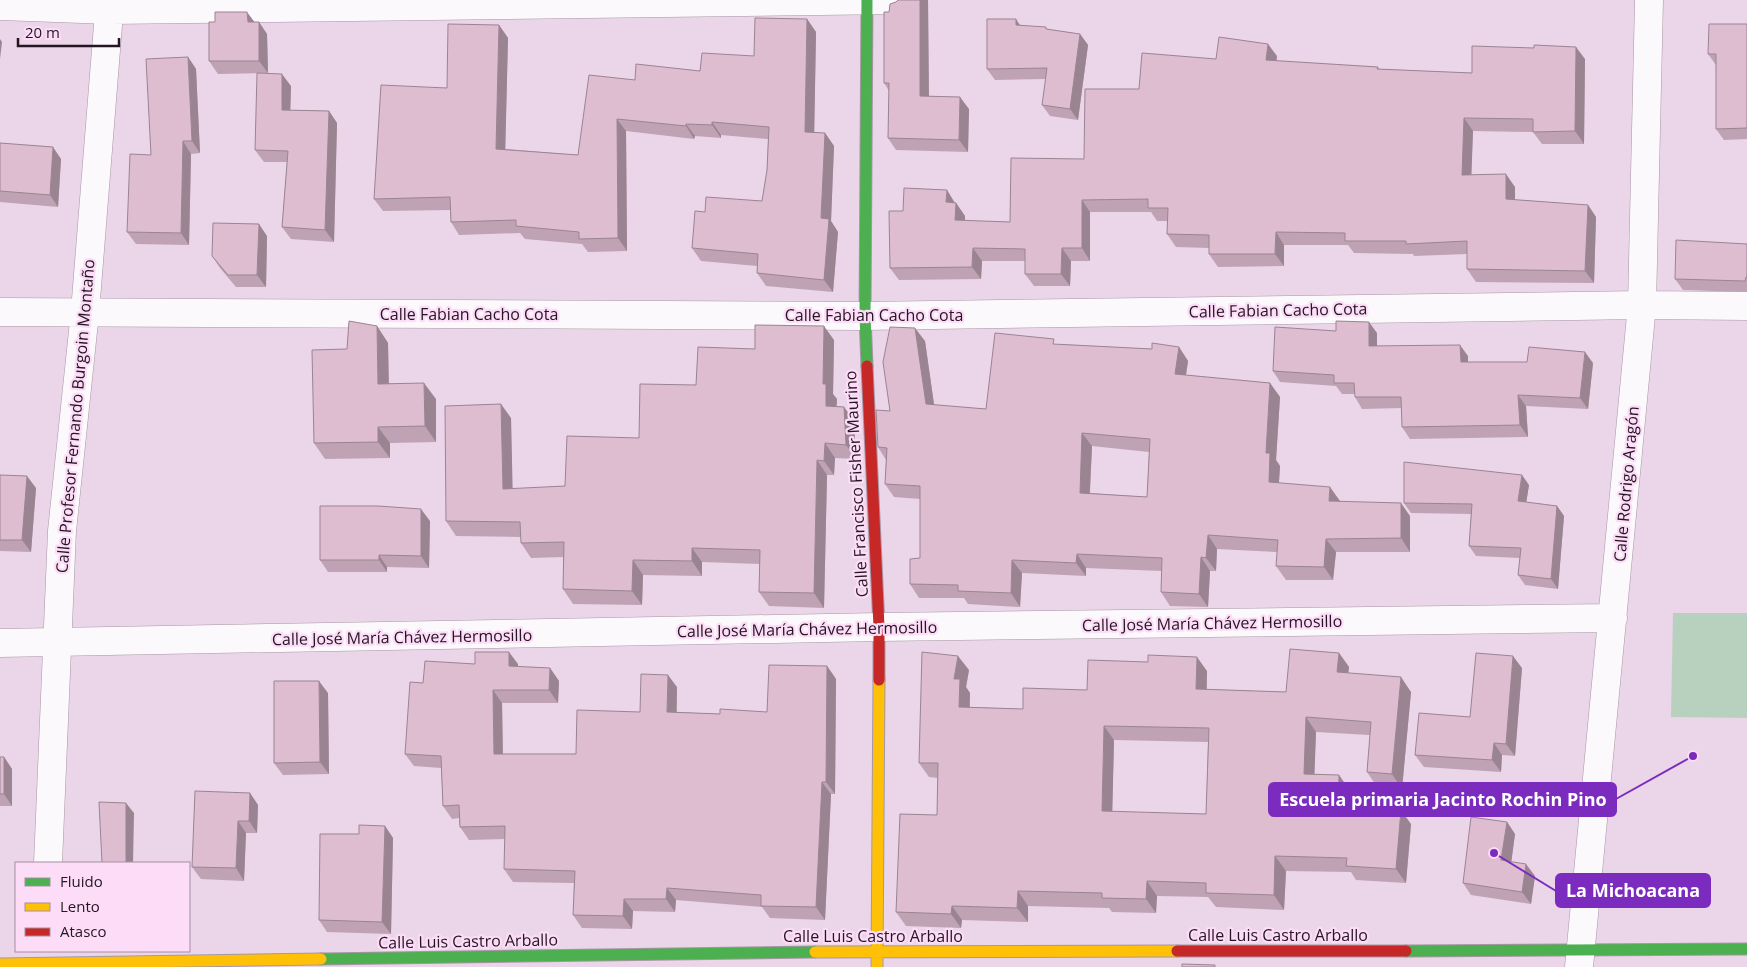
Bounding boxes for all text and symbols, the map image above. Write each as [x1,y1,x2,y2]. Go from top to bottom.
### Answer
scale bar [18,15,119,47]
text: 20 m [25,22,60,42]
street label: Calle Profesor Fernando Burgoin Montaño [50,258,100,574]
street label: Calle Fabian Cacho Cota [1189,297,1367,323]
street label: Calle Fabian Cacho Cota [380,303,558,325]
street label: Calle Fabian Cacho Cota [785,304,963,326]
street label: Calle Francisco Fisher Maurino [839,370,873,598]
street label: Calle Rodrigo Aragón [1608,405,1644,563]
street label: Calle José María Chávez Hermosillo [1082,610,1342,636]
street label: Calle José María Chávez Hermosillo [677,616,937,642]
street label: Calle José María Chávez Hermosillo [272,624,532,650]
callout: Escuela primaria Jacinto Rochin Pino [1269,783,1616,816]
text: Escuela primaria Jacinto Rochin Pino [1279,787,1607,811]
legend [15,862,190,952]
text: Fluido [60,871,103,891]
callout: La Michoacana [1556,874,1710,907]
text: La Michoacana [1566,878,1700,902]
text: Lento [60,896,100,916]
text: Atasco [60,921,107,941]
street label: Calle Luis Castro Arballo [1188,924,1368,946]
street label: Calle Luis Castro Arballo [783,925,963,947]
street label: Calle Luis Castro Arballo [378,928,558,954]

